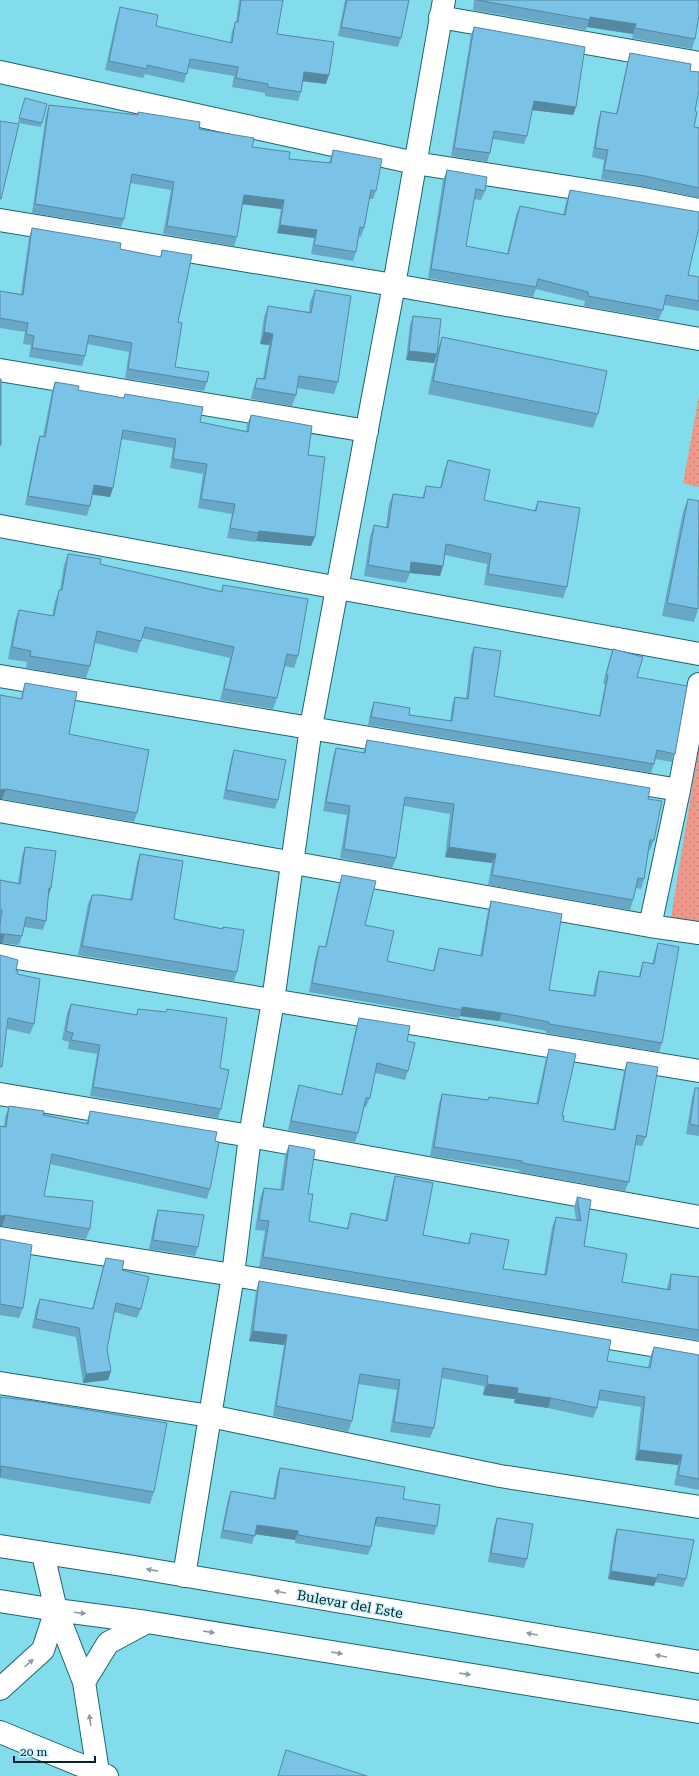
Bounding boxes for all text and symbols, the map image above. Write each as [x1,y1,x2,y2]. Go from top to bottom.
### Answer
one-way arrow [146,1567,158,1573]
street label: Bulevar del Este [296,1587,405,1621]
one-way arrow [274,1589,286,1595]
one-way arrow [74,1610,86,1616]
one-way arrow [203,1629,215,1635]
one-way arrow [526,1631,538,1637]
one-way arrow [331,1650,343,1656]
one-way arrow [654,1653,667,1659]
one-way arrow [24,1658,34,1667]
one-way arrow [459,1671,471,1677]
one-way arrow [87,1714,93,1726]
scale bar [14,1738,95,1764]
text: 20 m [20,1745,47,1759]

